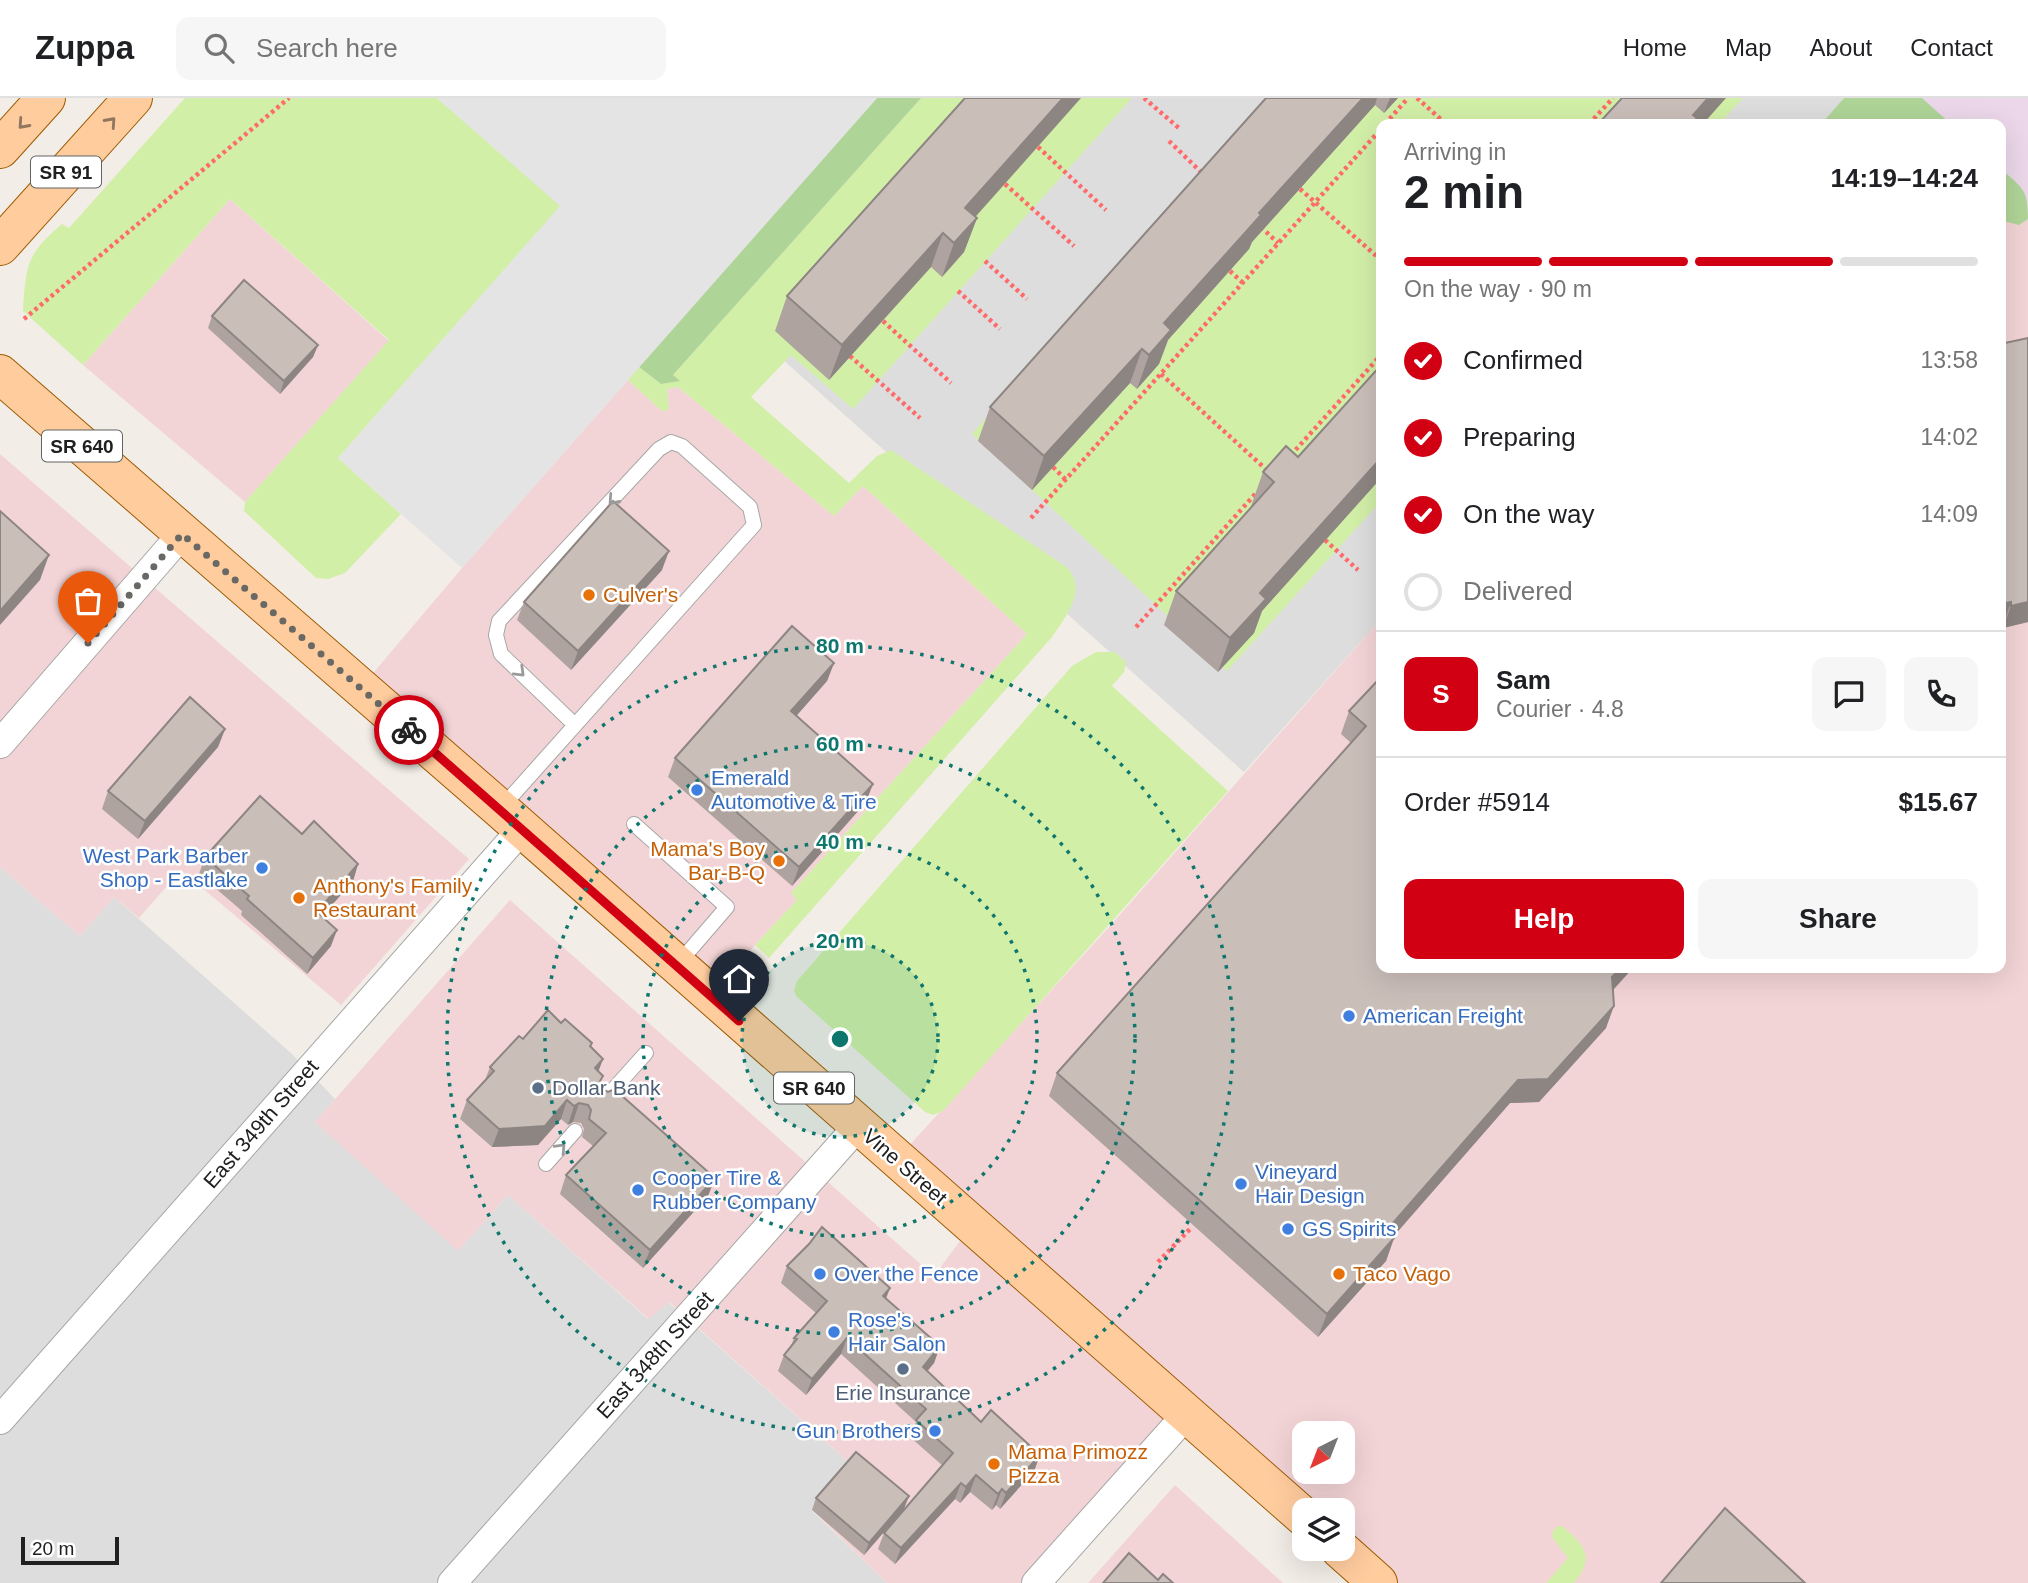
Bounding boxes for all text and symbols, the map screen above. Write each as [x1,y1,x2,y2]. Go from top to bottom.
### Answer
search box [176,17,666,80]
text: Zuppa [35,29,134,66]
icon: search [200,29,238,67]
text: Search here [256,33,398,63]
text: Home [1623,34,1687,61]
text: Map [1725,34,1772,61]
text: About [1810,34,1872,61]
text: Contact [1910,34,1993,61]
one-way arrow [19,116,31,129]
one-way arrow [103,117,115,130]
text: Arriving in [1404,139,1506,165]
road number: SR 91 [31,156,101,188]
text: 14:19–14:24 [1831,163,1978,193]
text: 2 min [1404,166,1524,218]
text: On the way · 90 m [1404,276,1592,302]
icon: check [1404,342,1442,380]
text: Confirmed [1463,345,1583,375]
text: 13:58 [1920,347,1978,373]
icon: check [1404,419,1442,457]
text: Preparing [1463,422,1576,452]
text: 14:02 [1920,424,1978,450]
road number: SR 640 [42,430,122,462]
one-way arrow [609,491,621,504]
icon: check [1404,496,1442,534]
text: On the way [1463,499,1595,529]
text: 14:09 [1920,501,1978,527]
pin [58,571,118,643]
text: Delivered [1463,576,1573,606]
icon: bag [69,582,107,620]
place label: Culver's [603,583,678,606]
marker: Culver's [581,587,597,603]
text: 80 m [816,634,864,657]
button: chat [1812,657,1886,731]
button: phone [1904,657,1978,731]
one-way arrow [512,664,525,677]
text: Sam [1496,665,1551,695]
text: S [1432,679,1450,709]
courier [374,695,444,765]
text: Courier · 4.8 [1496,696,1624,722]
icon: bike [390,711,428,749]
text: 60 m [816,732,864,755]
place label: Emerald Automotive & Tire [711,766,877,813]
marker: Emerald Automotive & Tire [689,782,705,798]
text: Order #5914 [1404,787,1550,817]
text: $15.67 [1898,787,1978,817]
text: 40 m [816,830,864,853]
place label: Mama's Boy Bar-B-Q [650,837,765,884]
place label: West Park Barber Shop - Eastlake [83,844,248,891]
marker: Mama's Boy Bar-B-Q [771,853,787,869]
marker: West Park Barber Shop - Eastlake [254,860,270,876]
place label: Anthony's Family Restaurant [313,874,473,921]
button: Help [1404,879,1684,959]
button: Share [1698,879,1978,959]
marker: Anthony's Family Restaurant [291,890,307,906]
text: 20 m [816,929,864,952]
pin [709,949,769,1021]
icon: home [720,960,758,998]
place label: American Freight [1363,1004,1523,1027]
marker: American Freight [1341,1008,1357,1024]
centre of rings [828,1027,852,1051]
street label: East 349th Street [199,1055,323,1192]
road number: SR 640 [774,1072,854,1104]
place label: Dollar Bank [552,1076,661,1099]
marker: Dollar Bank [530,1080,546,1096]
street label: Vine Street [859,1124,952,1209]
one-way arrow [552,1143,565,1156]
place label: Vineyard Hair Design [1255,1160,1365,1207]
place label: Cooper Tire & Rubber Company [652,1166,817,1213]
marker: Vineyard Hair Design [1233,1176,1249,1192]
marker: Cooper Tire & Rubber Company [630,1182,646,1198]
place label: GS Spirits [1302,1217,1397,1240]
marker: GS Spirits [1280,1221,1296,1237]
place label: Over the Fence [834,1262,979,1285]
place label: Taco Vago [1353,1262,1451,1285]
marker: Over the Fence [812,1266,828,1282]
marker: Taco Vago [1331,1266,1347,1282]
street label: East 348th Street [592,1287,718,1423]
place label: Rose's Hair Salon [848,1308,946,1355]
marker: Rose's Hair Salon [826,1324,842,1340]
marker: Erie Insurance [895,1361,911,1377]
place label: Erie Insurance [835,1381,971,1404]
place label: Gun Brothers [796,1419,921,1442]
north arrow [1292,1421,1354,1484]
map controls [1292,1421,1355,1561]
marker: Gun Brothers [927,1423,943,1439]
place label: Mama Primozz Pizza [1008,1440,1148,1487]
marker: Mama Primozz Pizza [986,1456,1002,1472]
button: layers [1292,1498,1355,1561]
scale bar [21,1534,119,1566]
text: 20 m [32,1538,74,1559]

